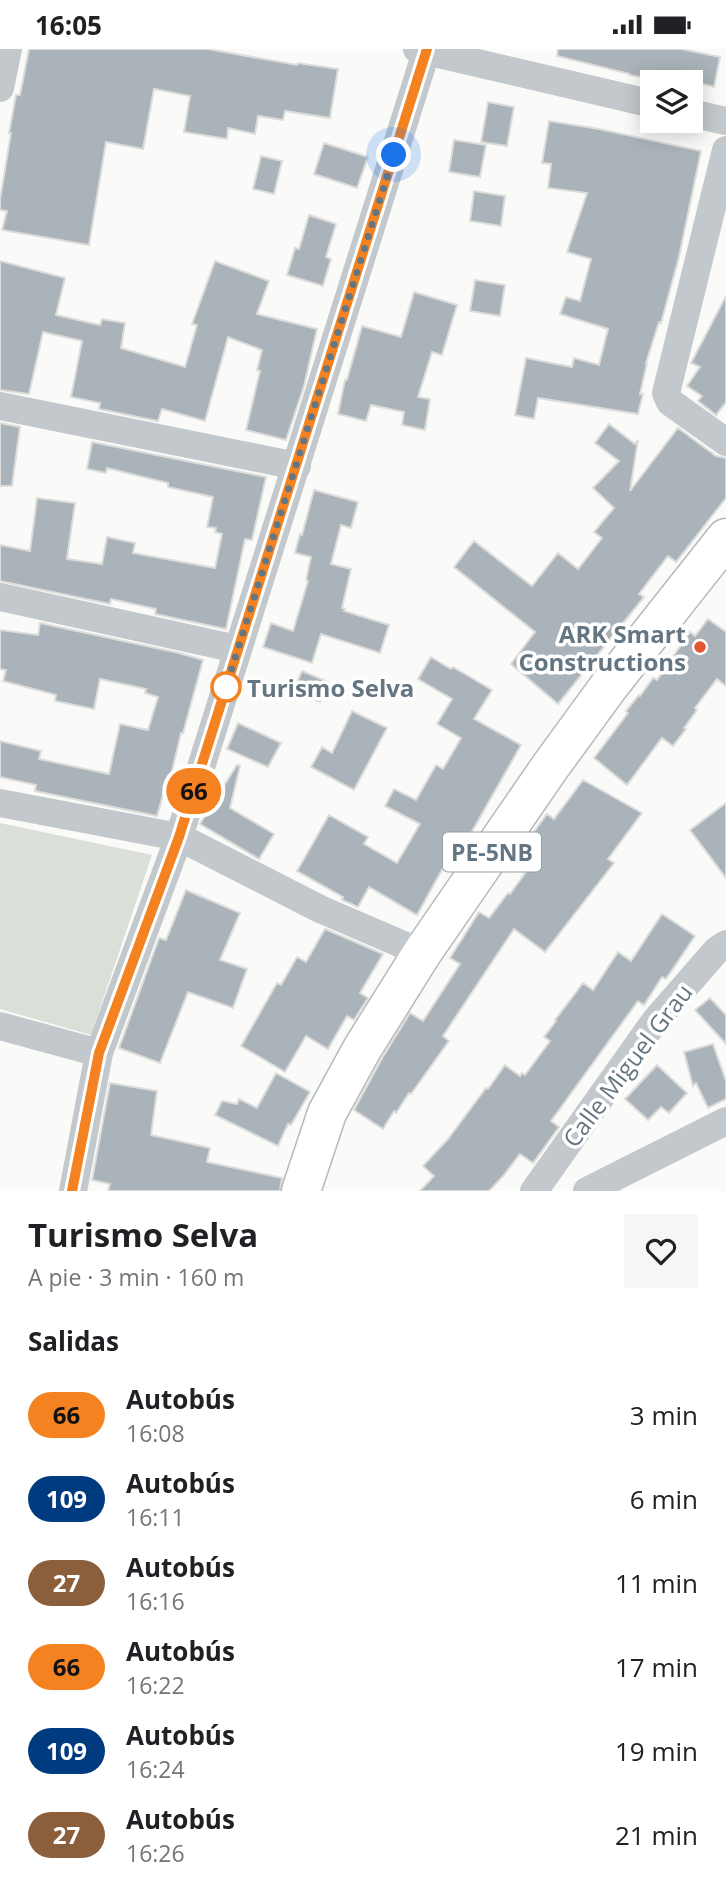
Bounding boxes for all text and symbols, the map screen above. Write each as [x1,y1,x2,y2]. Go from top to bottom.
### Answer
text: 16:05 [35,7,102,43]
map controls [640,70,703,133]
button: layers [640,70,703,133]
your location [376,137,411,172]
place label: ARK Smart Constructions [518,617,686,678]
marker: ARK Smart Constructions [692,639,708,655]
place label: Turismo Selva [247,671,414,704]
marker: Turismo Selva [211,672,241,702]
line badge: 66 [162,768,226,814]
text: 66 [180,774,208,807]
road number: PE-5NB [443,832,541,871]
street label: Calle Miguel Grau [555,976,699,1154]
text: Turismo Selva [28,1212,258,1257]
button: heart [624,1214,698,1288]
text: A pie · 3 min · 160 m [28,1261,244,1293]
text: Salidas [28,1323,119,1359]
text: Autobús [126,1381,235,1417]
text: 3 min [630,1397,698,1433]
text: 66 [53,1398,80,1431]
text: 16:08 [126,1417,185,1449]
text: Autobús [126,1465,235,1501]
text: 6 min [630,1481,698,1517]
text: 109 [46,1482,87,1515]
text: 16:11 [126,1501,185,1533]
text: Autobús [126,1549,235,1585]
text: 11 min [615,1565,698,1601]
text: 27 [53,1566,80,1599]
text: 16:16 [126,1585,185,1617]
text: Autobús [126,1633,235,1669]
text: 17 min [615,1649,698,1685]
text: 66 [53,1650,80,1683]
text: 16:22 [126,1669,185,1701]
text: Autobús [126,1717,235,1753]
text: 19 min [615,1733,698,1769]
text: 109 [46,1734,87,1767]
text: 16:24 [126,1753,185,1785]
text: Autobús [126,1801,235,1837]
text: 21 min [615,1817,698,1853]
text: 27 [53,1818,80,1851]
text: 16:26 [126,1837,185,1869]

